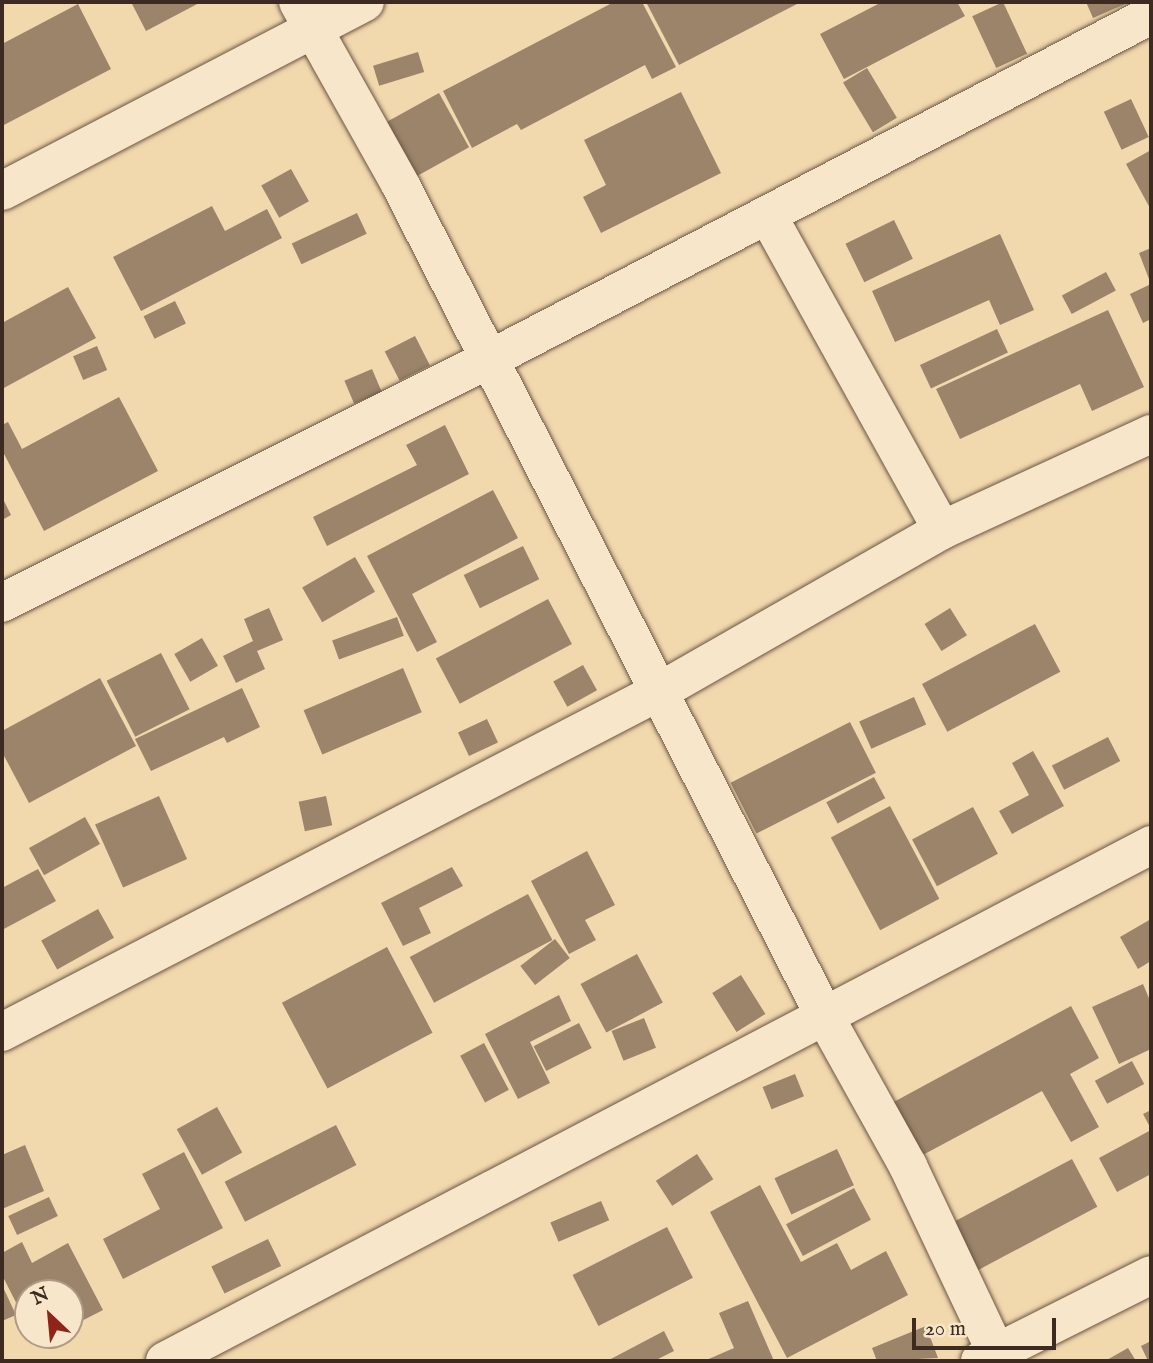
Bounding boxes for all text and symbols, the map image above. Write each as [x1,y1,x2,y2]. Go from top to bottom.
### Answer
north arrow [14,1279,84,1349]
text: N [28,1283,53,1311]
scale bar [915,1304,1058,1348]
text: 20 m [925,1316,966,1343]

